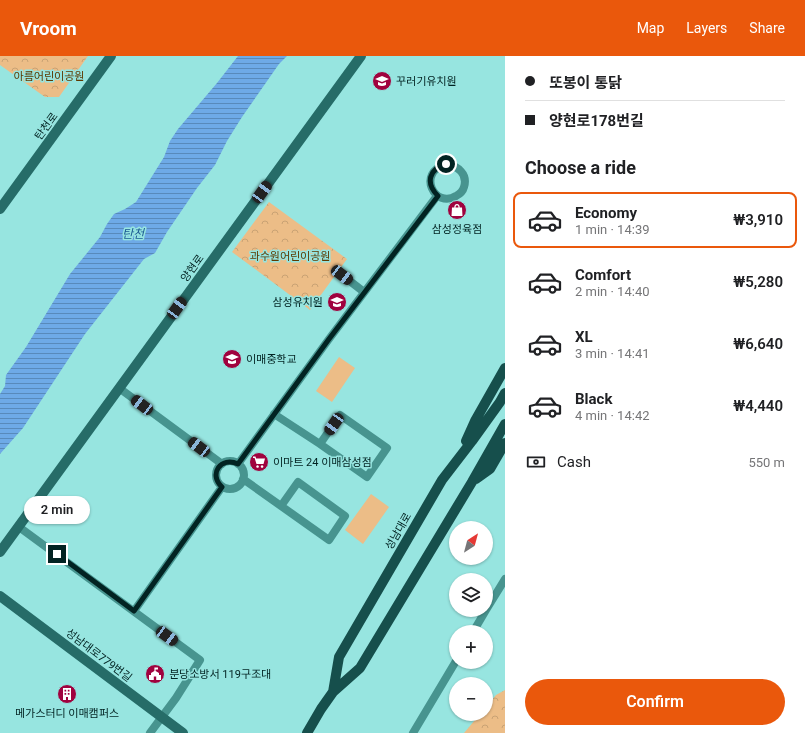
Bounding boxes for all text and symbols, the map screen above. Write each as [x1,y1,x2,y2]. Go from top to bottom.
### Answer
text: Vroom [20,17,77,40]
text: Map [637,20,664,36]
text: Layers [686,20,727,36]
text: Share [749,20,785,36]
park label: 아름어린이공원 [14,70,84,83]
school or university icon: 꾸러기유치원 [371,70,393,92]
text: 또봉이 통닭 [549,74,622,92]
place label: 꾸러기유치원 [396,75,457,88]
street label: 탄천로 [32,110,61,142]
text: 양현로178번길 [549,112,644,130]
route start [437,155,455,173]
text: Choose a ride [525,157,636,178]
car [250,179,274,205]
shop icon: 삼성정육점 [446,199,468,221]
icon: car [527,202,563,238]
text: Economy [575,204,637,222]
text: ₩3,910 [733,211,783,229]
text: 1 min · 14:39 [575,222,650,237]
place label: 삼성정육점 [432,223,482,236]
water label: 탄천 [122,227,146,241]
park label: 과수원어린이공원 [250,250,330,263]
street label: 양현로 [178,252,207,284]
car [329,263,355,287]
icon: car [527,264,563,300]
text: Comfort [575,266,631,284]
text: ₩5,280 [733,273,783,291]
text: 2 min · 14:40 [575,284,650,299]
school or university icon: 삼성유치원 [326,291,348,313]
car [165,295,189,321]
place label: 삼성유치원 [272,296,323,309]
icon: car [527,326,563,362]
text: XL [575,328,593,346]
text: ₩6,640 [733,335,783,353]
text: 3 min · 14:41 [575,346,650,361]
school or university icon: 이매중학교 [221,348,243,370]
place label: 이매중학교 [246,353,297,366]
icon: car [527,388,563,424]
text: Black [575,390,612,408]
car [129,393,155,417]
text: ₩4,440 [733,397,783,415]
text: 4 min · 14:42 [575,408,650,423]
car [322,411,346,437]
car [186,435,212,459]
supermarket icon: 이마트 24 이매삼성점 [248,451,270,473]
icon: cash [525,451,547,473]
text: Cash [557,453,591,471]
text: 550 m [748,455,785,470]
place label: 이마트 24 이매삼성점 [273,456,372,469]
callout: 2 min [24,496,90,524]
text: 2 min [41,502,73,517]
street label: 성남대로 [383,510,414,552]
north arrow [449,521,493,565]
map controls [449,521,493,721]
route end [48,545,66,563]
button: layers [449,573,493,617]
car [154,624,180,648]
button: + [449,625,493,669]
street label: 성남대로779번길 [63,626,134,684]
public building icon: 분당소방서 119구조대 [144,663,166,685]
place label: 분당소방서 119구조대 [169,668,271,681]
button: − [449,677,493,721]
button: Confirm [525,679,785,725]
building icon: 메가스터디 이매캠퍼스 [56,683,78,705]
place label: 메가스터디 이매캠퍼스 [15,707,119,720]

